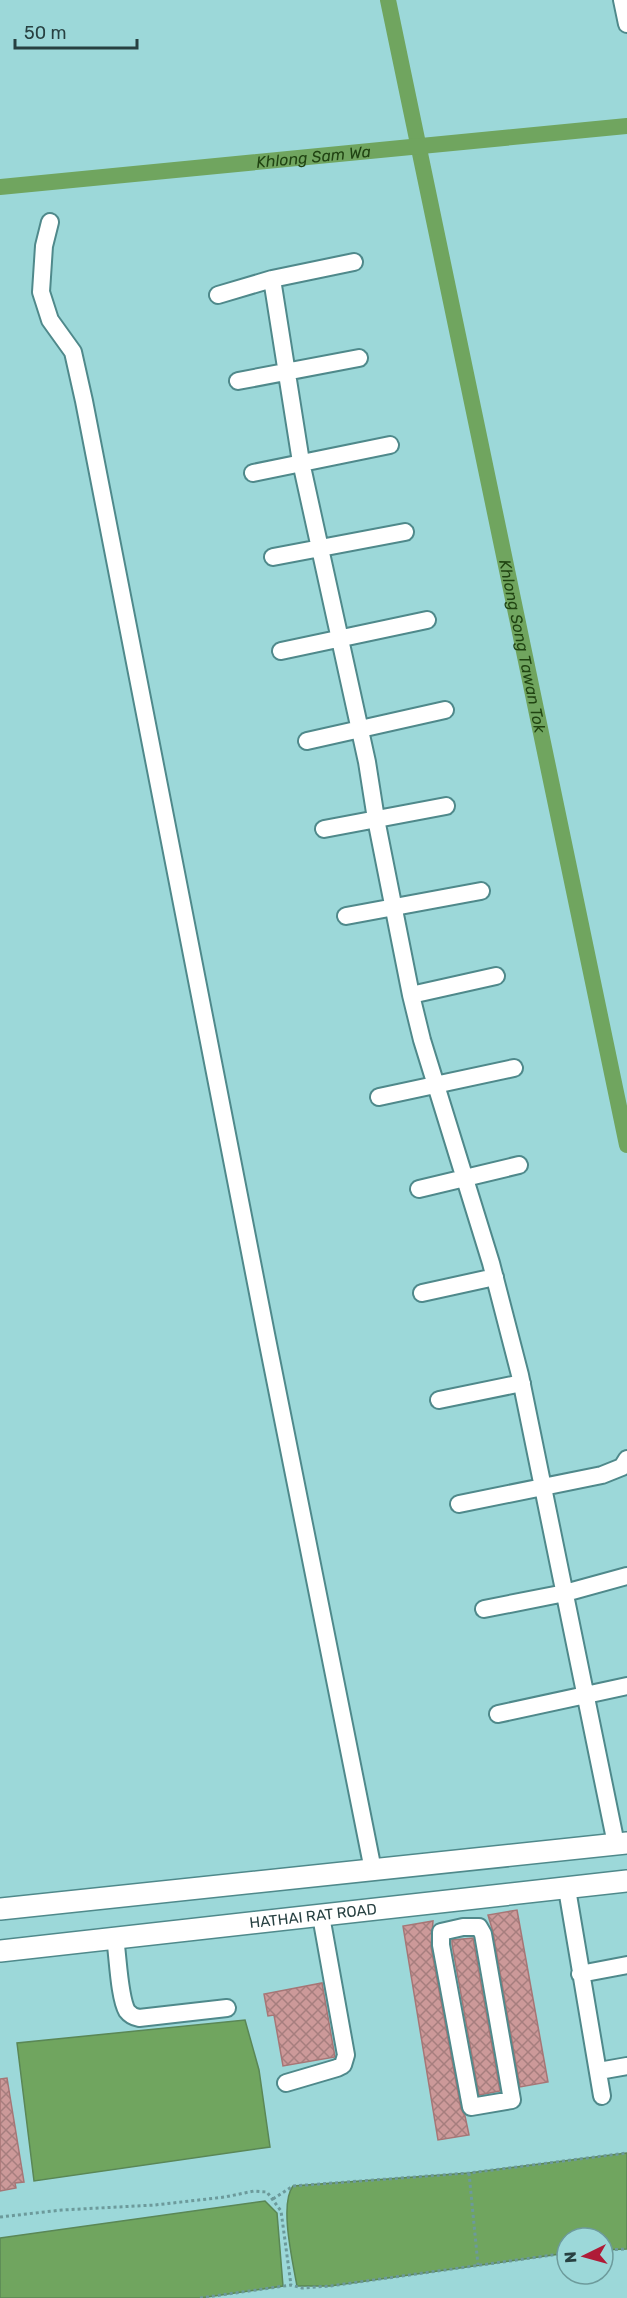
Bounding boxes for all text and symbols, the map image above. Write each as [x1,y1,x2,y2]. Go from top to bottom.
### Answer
scale bar [15,12,136,50]
text: 50 m [24,22,67,44]
water label: Khlong Sam Wa [255,141,372,172]
water label: Khlong Song Tawan Tok [496,558,550,735]
street label: HATHAI RAT ROAD [248,1900,378,1932]
north arrow [555,2226,615,2286]
text: N [561,2251,581,2264]

